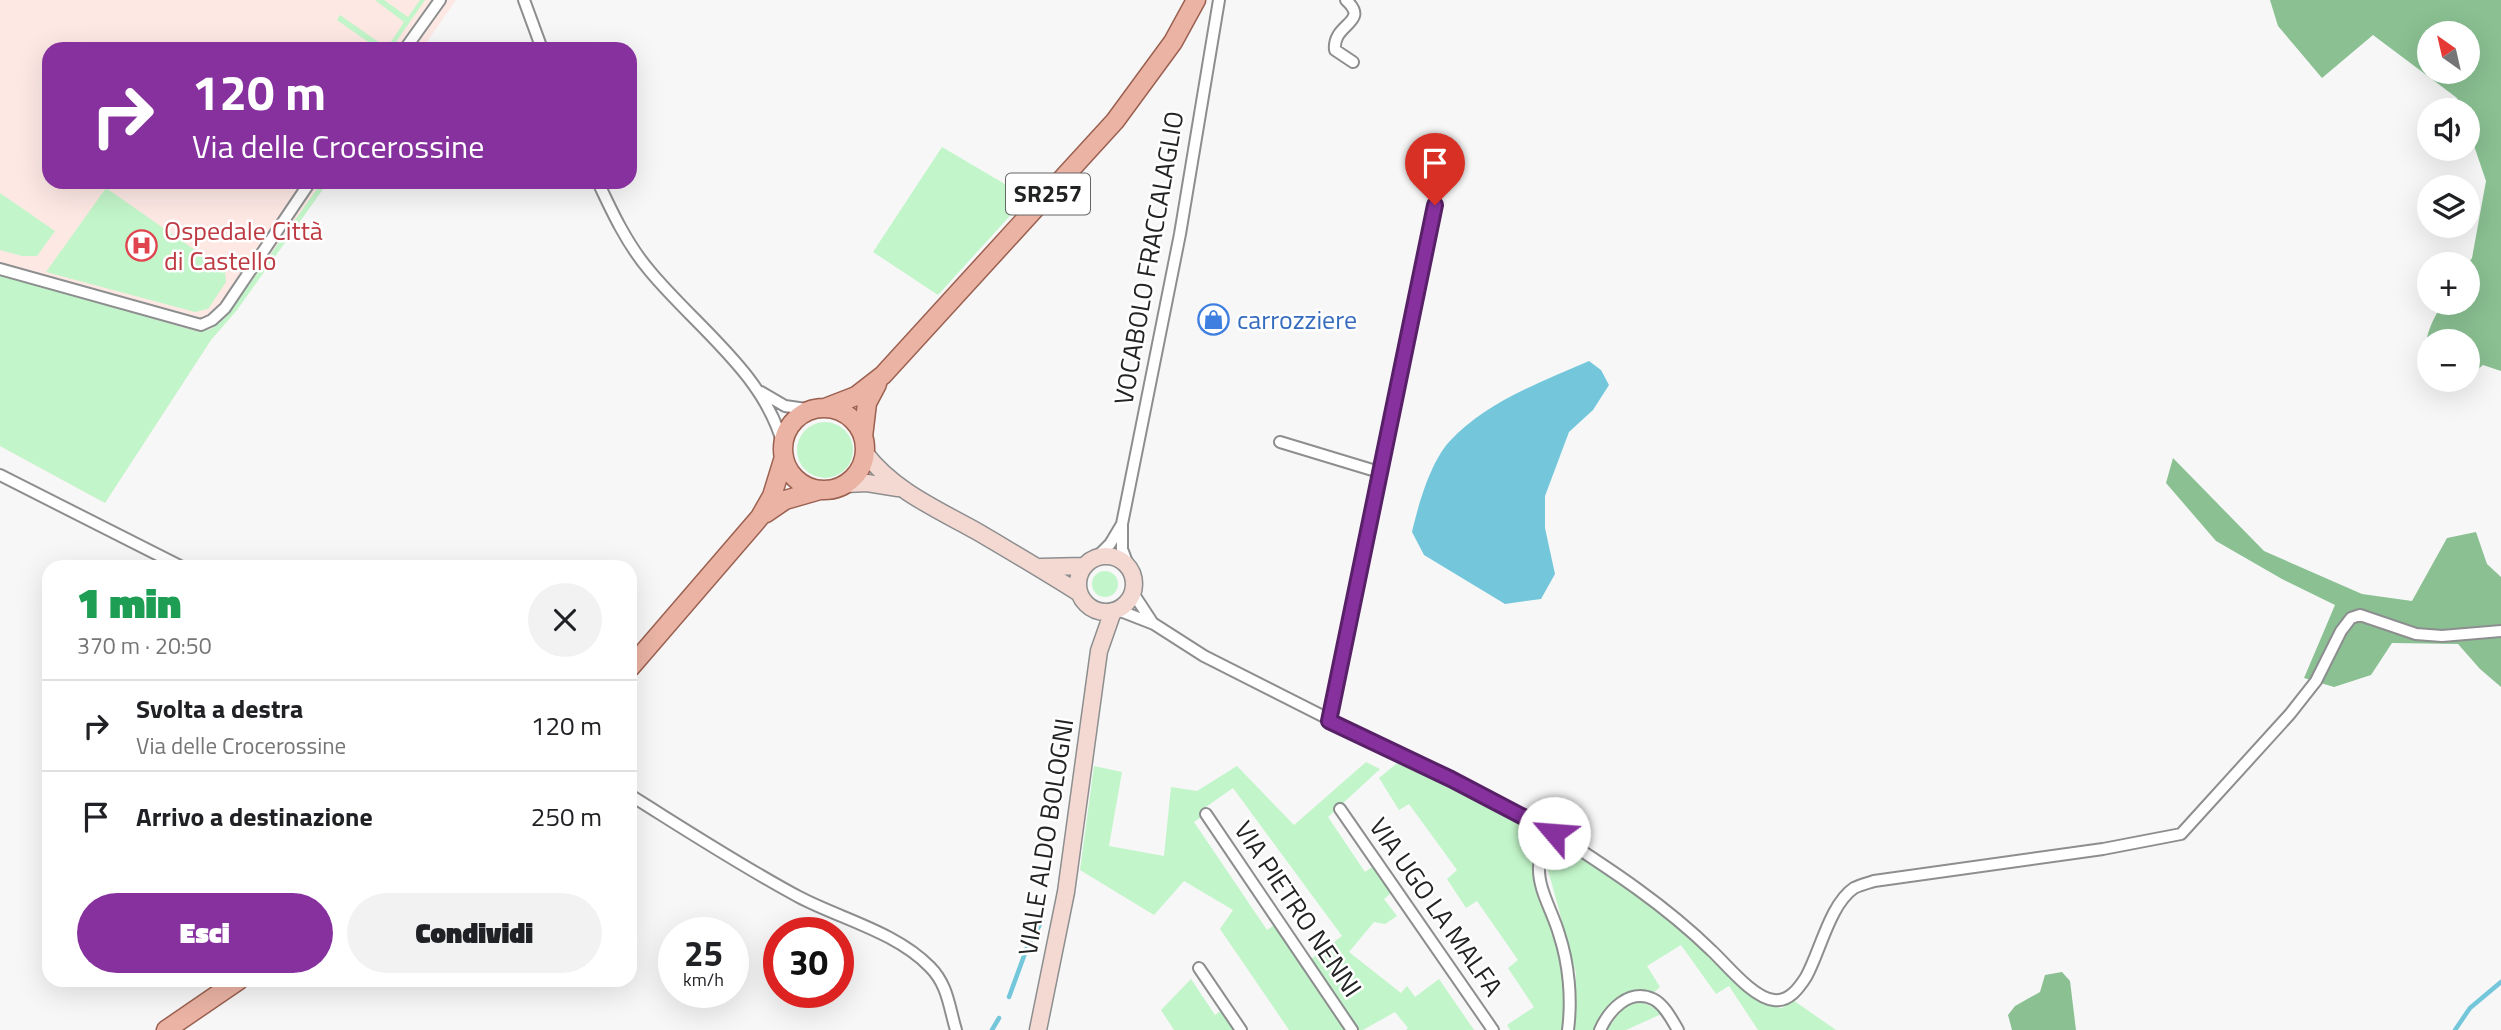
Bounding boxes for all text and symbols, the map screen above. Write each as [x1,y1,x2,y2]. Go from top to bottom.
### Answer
north arrow [2417,21,2480,84]
map controls [2417,21,2480,392]
text: 120 m [192,54,326,129]
icon: right [77,70,168,161]
button: sound [2417,98,2480,161]
street label: VOCABOLO FRACCALAGLIO [1103,108,1194,408]
text: Via delle Crocerossine [192,122,484,170]
pin [1405,133,1465,205]
icon: arrive [1416,144,1454,182]
road number: SR257 [1006,174,1090,214]
button: layers [2417,175,2480,238]
place label: Ospedale Città di Castello [164,211,323,280]
hospital icon: Ospedale Città di Castello [124,229,158,263]
button: + [2417,252,2480,315]
place label: carrozziere [1237,300,1357,339]
shop icon: carrozziere [1197,303,1231,337]
button: − [2417,329,2480,392]
text: 1 min [77,570,181,634]
button: close [528,583,602,657]
text: 370 m · 20:50 [77,628,212,663]
text: Svolta a destra [136,689,303,728]
text: 120 m [531,706,602,745]
icon: right [77,707,115,745]
street label: VIALE ALDO BOLOGNI [1008,716,1083,958]
text: Via delle Crocerossine [136,728,346,763]
position arrow [1517,796,1591,870]
text: Arrivo a destinazione [136,797,373,836]
text: 250 m [531,797,602,836]
icon: arrive [77,798,115,836]
street label: VIA UGO LA MALFA [1360,809,1513,1004]
street label: VIA PIETRO NENNI [1225,813,1372,1005]
button: Esci [77,893,333,973]
button: Condividi [347,893,602,973]
speed limit sign: 30 [763,917,854,1008]
text: 25 [684,926,723,980]
text: km/h [683,966,724,993]

